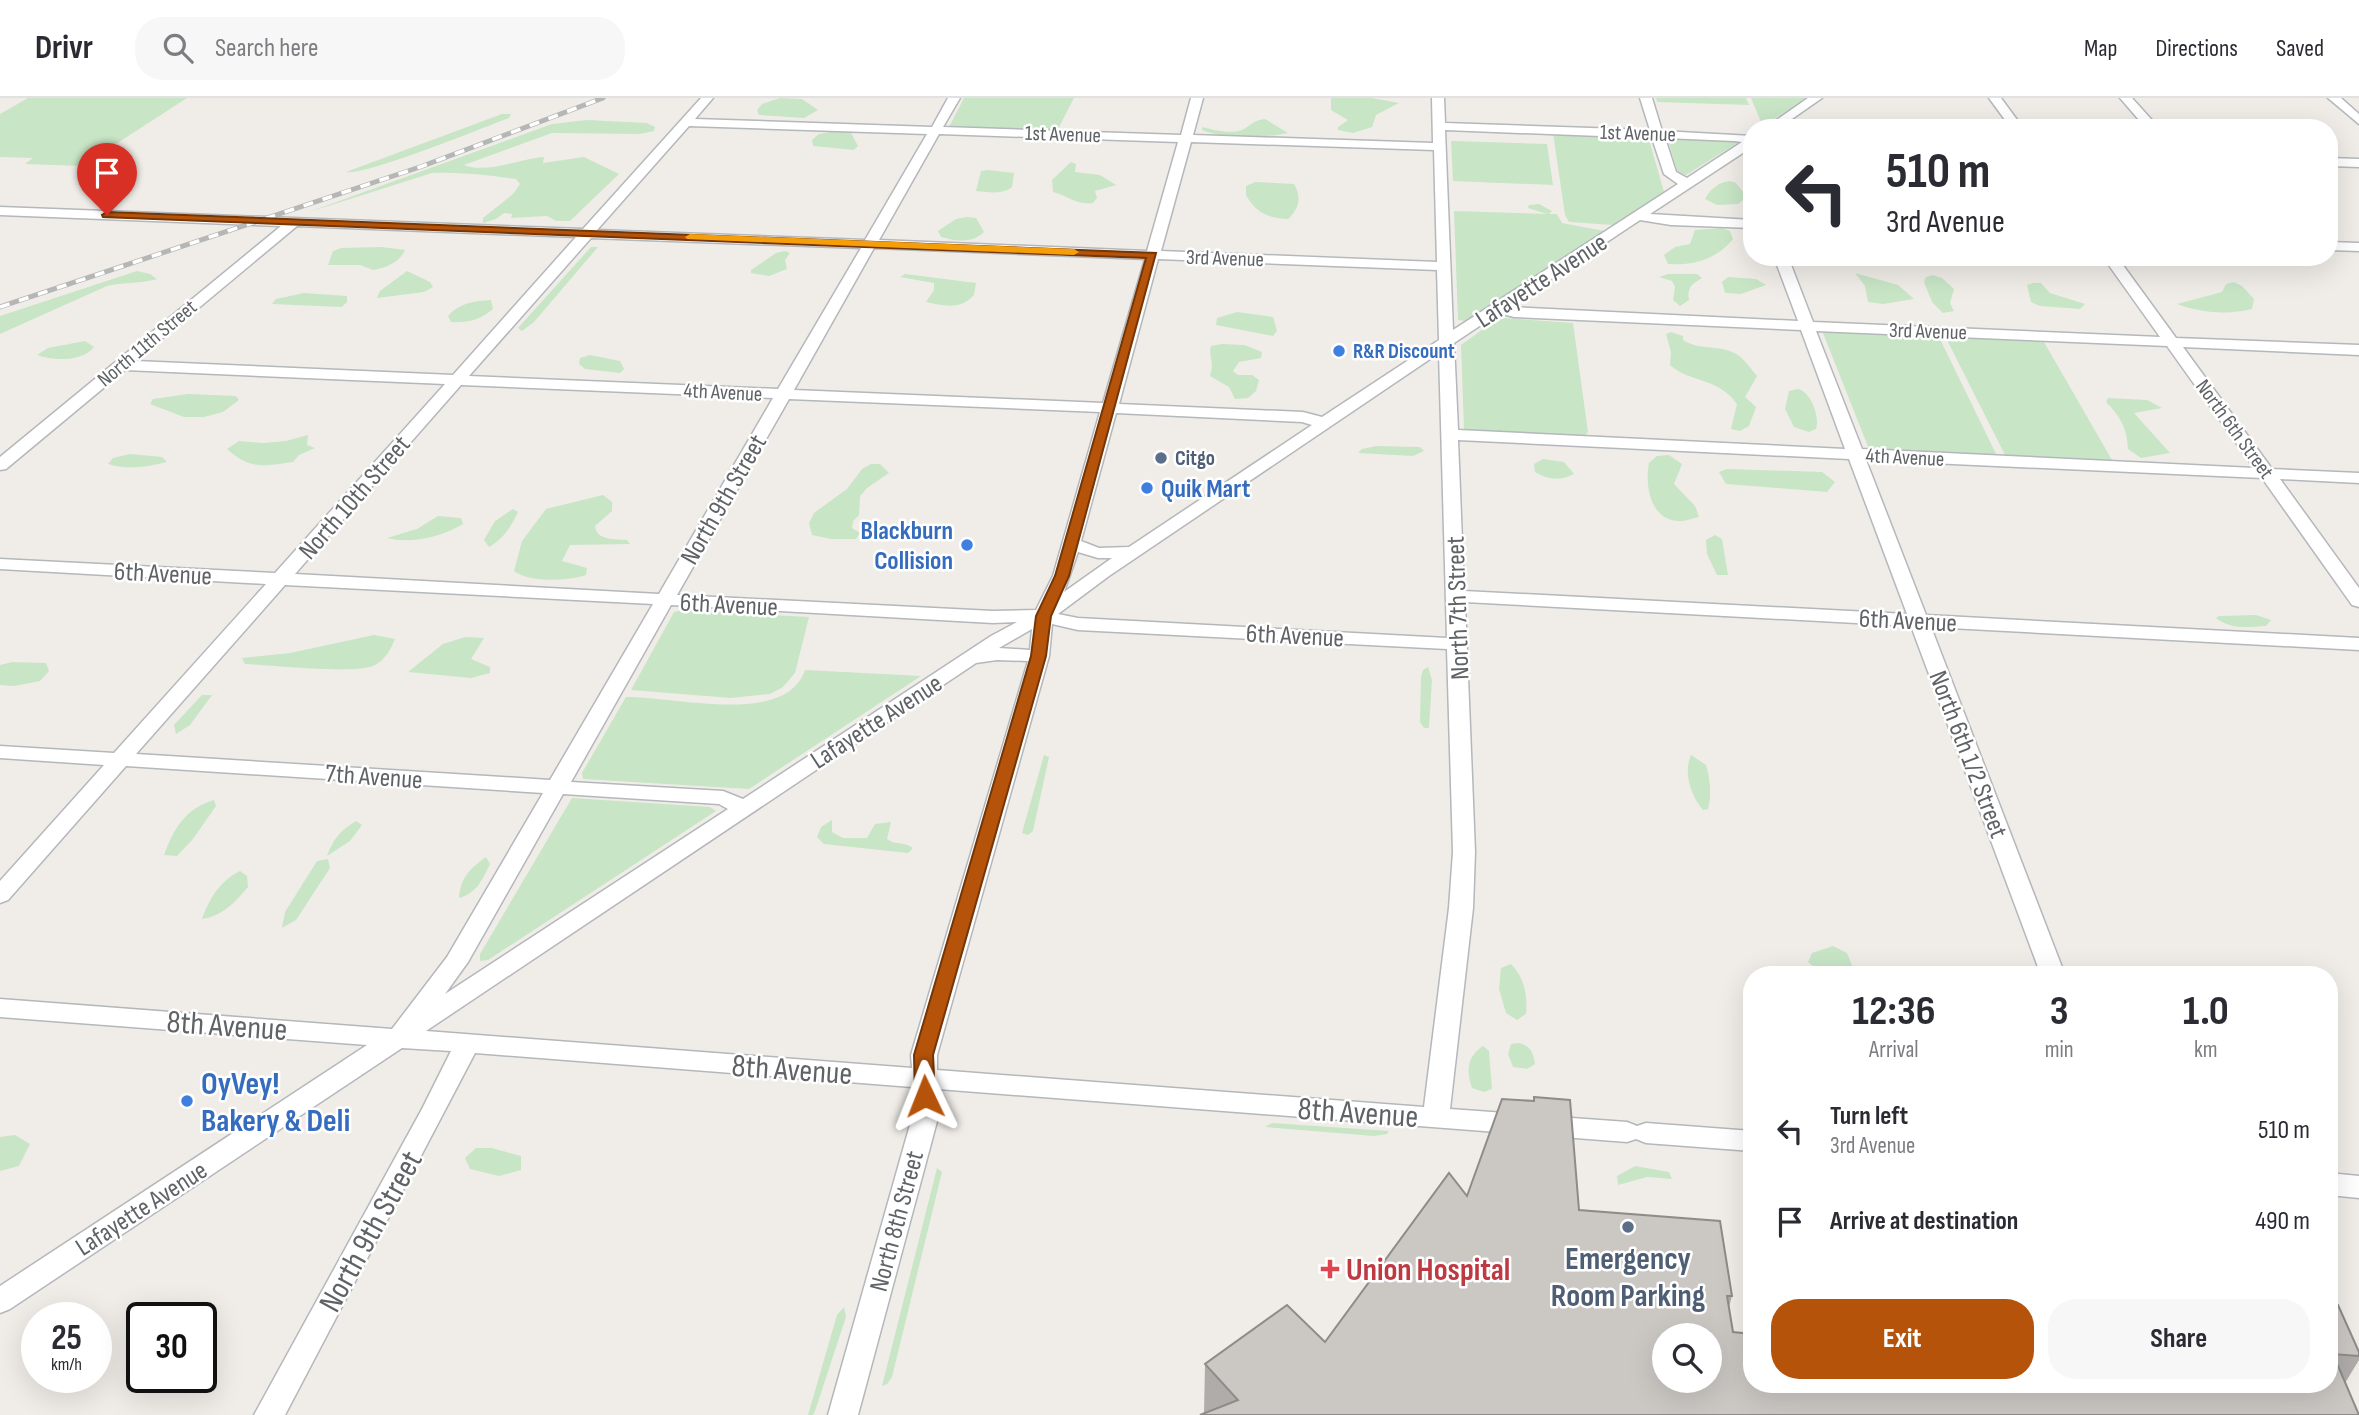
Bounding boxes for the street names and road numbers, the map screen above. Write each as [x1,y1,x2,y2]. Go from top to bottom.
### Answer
street label: 1st Avenue [1600,120,1676,147]
street label: 1st Avenue [1025,121,1101,148]
street label: Lafayette Avenue [1470,227,1613,335]
street label: 3rd Avenue [1186,245,1264,272]
street label: North 11th Street [93,295,202,392]
street label: 3rd Avenue [1889,318,1967,345]
street label: North 6th Street [2190,375,2279,484]
street label: 4th Avenue [683,378,763,407]
street label: North 9th Street [675,429,774,570]
street label: North 10th Street [293,430,417,566]
street label: 4th Avenue [1865,443,1945,472]
street label: North 7th Street [1440,536,1476,680]
street label: 6th Avenue [113,556,213,593]
street label: 6th Avenue [679,587,779,624]
street label: 6th Avenue [1858,603,1958,640]
street label: 6th Avenue [1245,618,1345,655]
street label: North 6th 1/2 Street [1922,667,2014,842]
street label: Lafayette Avenue [805,668,948,776]
street label: 7th Avenue [324,759,424,796]
street label: 8th Avenue [165,1003,289,1050]
street label: 8th Avenue [730,1047,854,1094]
street label: 8th Avenue [1296,1090,1420,1137]
street label: North 9th Street [311,1144,432,1319]
street label: North 8th Street [864,1148,931,1295]
street label: Lafayette Avenue [70,1155,213,1263]

